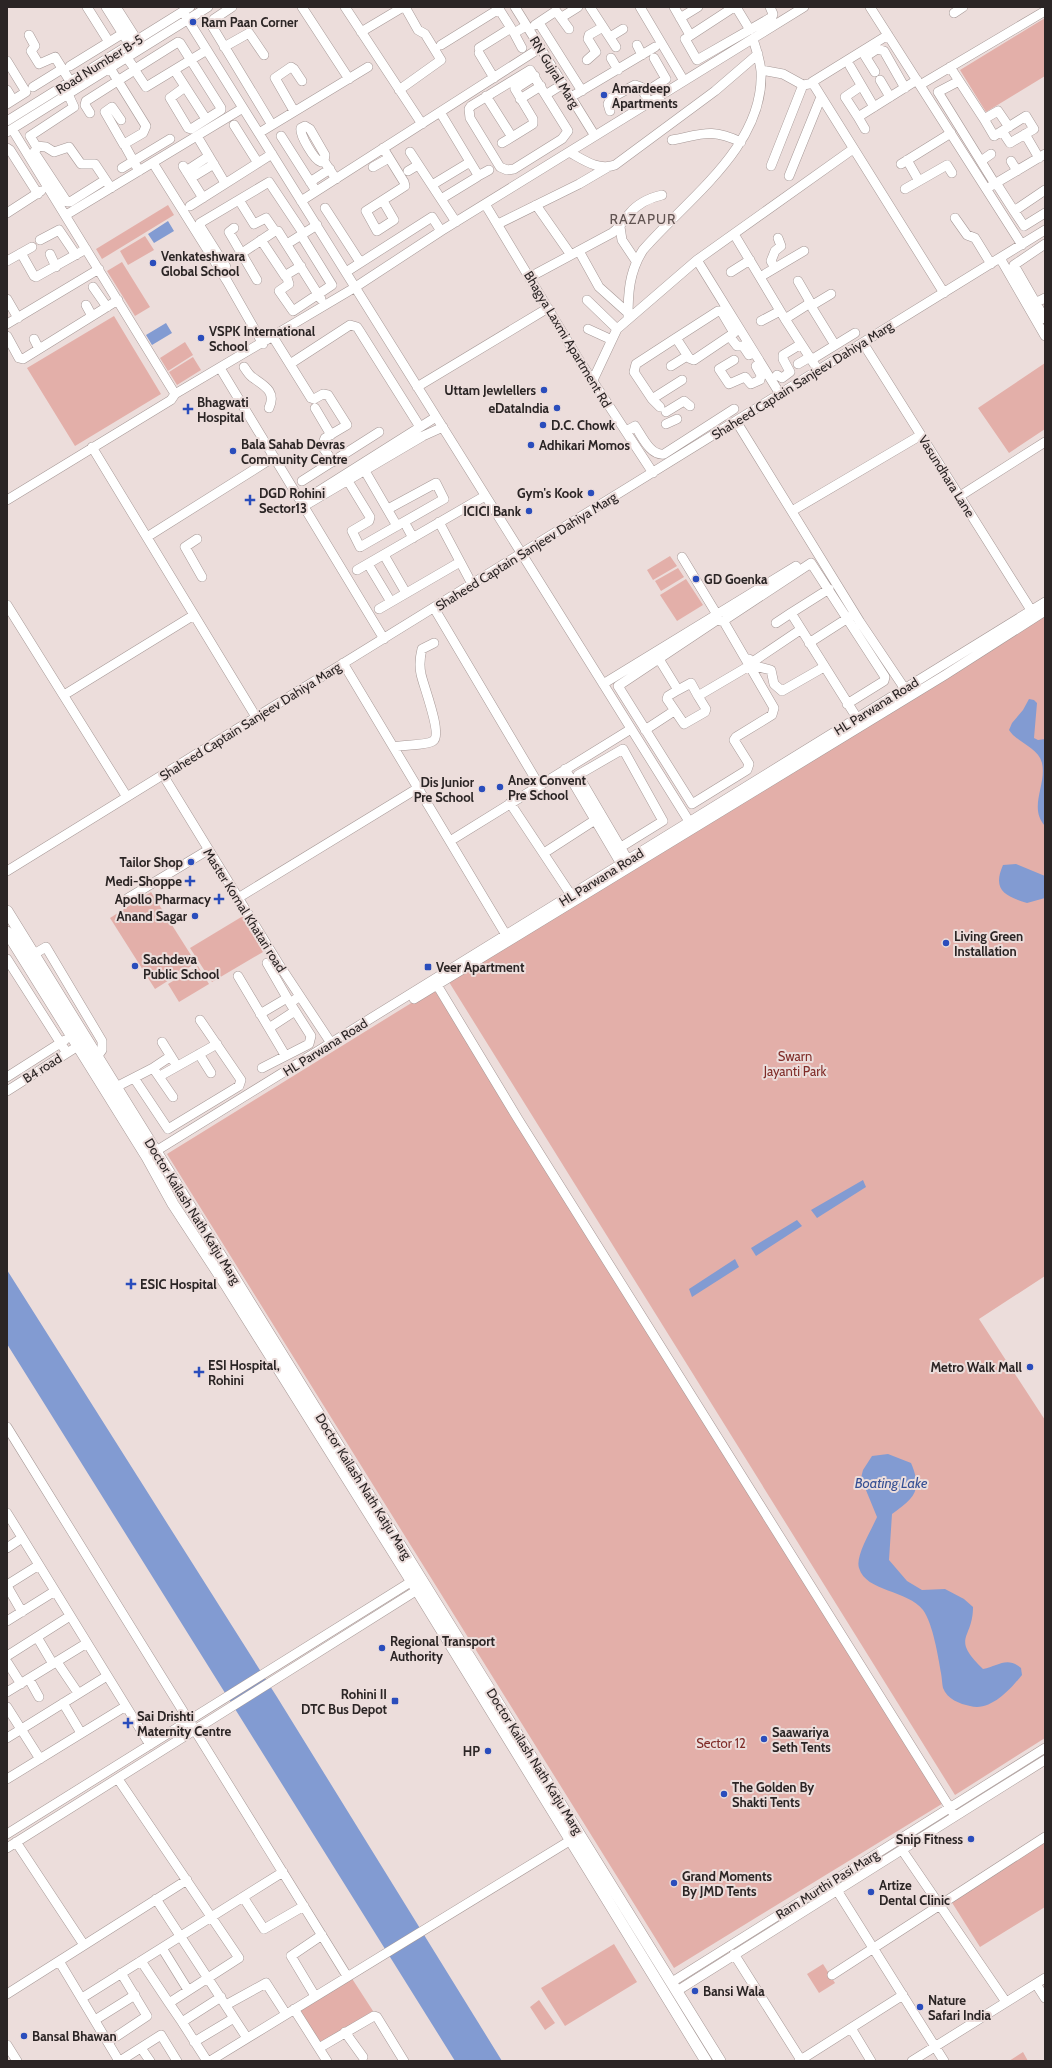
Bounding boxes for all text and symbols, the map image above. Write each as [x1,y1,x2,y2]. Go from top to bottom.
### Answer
place label: Ram Paan Corner [201,14,299,30]
marker: Ram Paan Corner [188,17,198,27]
street label: Road Number B-5 [53,31,145,97]
street label: RN Gujral Marg [526,33,584,112]
place label: Amardeep Apartments [612,80,678,111]
marker: Amardeep Apartments [599,90,609,100]
district label: RAZAPUR [610,210,676,228]
place label: Venkateshwara Global School [161,248,246,279]
marker: Venkateshwara Global School [148,258,158,268]
street label: Bhagya Laxmi Apartment Rd [521,268,615,410]
street label: Shaheed Captain Sanjeev Dahiya Marg [708,317,897,444]
place label: VSPK International School [209,323,316,354]
marker: VSPK International School [196,333,206,343]
place label: Uttam Jewlellers [444,382,536,398]
marker: Uttam Jewlellers [539,385,549,395]
place label: Bhagwati Hospital [197,394,249,425]
place label: eDataIndia [488,400,550,416]
marker: Bhagwati Hospital [182,403,194,415]
marker: eDataIndia [552,403,562,413]
place label: D.C. Chowk [551,417,616,433]
marker: D.C. Chowk [538,420,548,430]
street label: Vasundhara Lane [915,432,979,520]
place label: Bala Sahab Devras Community Centre [241,436,348,467]
place label: Adhikari Momos [539,437,631,453]
marker: Adhikari Momos [526,440,536,450]
marker: Bala Sahab Devras Community Centre [228,446,238,456]
place label: DGD Rohini Sector13 [259,485,325,516]
place label: Gym's Kook [517,485,584,501]
street label: Shaheed Captain Sanjeev Dahiya Marg [432,488,621,615]
marker: Gym's Kook [586,488,596,498]
marker: DGD Rohini Sector13 [244,494,256,506]
place label: ICICI Bank [463,503,522,519]
marker: ICICI Bank [524,506,534,516]
place label: GD Goenka [704,571,768,587]
marker: GD Goenka [691,574,701,584]
street label: Shaheed Captain Sanjeev Dahiya Marg [156,658,345,785]
street label: HL Parwana Road [831,674,921,738]
place label: Anex Convent Pre School [508,772,587,803]
place label: Dis Junior Pre School [414,774,475,805]
marker: Anex Convent Pre School [495,782,505,792]
marker: Dis Junior Pre School [477,784,487,794]
street label: Master Komal Khatari road [200,845,290,975]
street label: HL Parwana Road [556,845,646,909]
place label: Tailor Shop [119,854,184,870]
marker: Tailor Shop [186,857,196,867]
place label: Medi-Shoppe [105,873,182,889]
marker: Medi-Shoppe [185,876,195,886]
place label: Apollo Pharmacy [115,891,211,907]
marker: Apollo Pharmacy [214,894,224,904]
place label: Anand Sagar [116,908,188,924]
marker: Anand Sagar [190,911,200,921]
place label: Living Green Installation [954,928,1023,959]
marker: Living Green Installation [941,938,951,948]
place label: Sachdeva Public School [143,951,220,982]
place label: Veer Apartment [436,959,525,975]
marker: Sachdeva Public School [130,961,140,971]
marker: Veer Apartment [423,962,433,972]
street label: HL Parwana Road [280,1015,370,1079]
park label: Swarn Jayanti Park [763,1048,826,1079]
street label: B4 road [20,1050,64,1086]
street label: Doctor Kailash Nath Katju Marg [141,1135,245,1288]
place label: ESIC Hospital [140,1276,217,1292]
marker: ESIC Hospital [125,1278,137,1290]
place label: ESI Hospital, Rohini [208,1357,280,1388]
place label: Metro Walk Mall [930,1359,1023,1375]
marker: Metro Walk Mall [1025,1362,1035,1372]
marker: ESI Hospital, Rohini [193,1366,205,1378]
street label: Doctor Kailash Nath Katju Marg [312,1410,416,1563]
water label: Boating Lake [855,1474,928,1492]
place label: Regional Transport Authority [390,1633,496,1664]
marker: Regional Transport Authority [377,1643,387,1653]
street label: Doctor Kailash Nath Katju Marg [483,1685,587,1838]
place label: Rohini II DTC Bus Depot [301,1686,388,1717]
marker: Rohini II DTC Bus Depot [390,1696,400,1706]
place label: Sai Drishti Maternity Centre [137,1708,231,1739]
marker: Sai Drishti Maternity Centre [122,1717,134,1729]
place label: Saawariya Seth Tents [772,1724,831,1755]
marker: Saawariya Seth Tents [759,1734,769,1744]
park label: Sector 12 [696,1735,746,1751]
place label: HP [463,1743,480,1759]
marker: HP [483,1746,493,1756]
place label: The Golden By Shakti Tents [732,1779,814,1810]
marker: The Golden By Shakti Tents [719,1789,729,1799]
place label: Snip Fitness [896,1831,963,1847]
marker: Snip Fitness [966,1834,976,1844]
street label: Ram Murthi Pasi Marg [772,1846,882,1922]
place label: Grand Moments By JMD Tents [682,1868,772,1899]
place label: Artize Dental Clinic [879,1877,950,1908]
marker: Grand Moments By JMD Tents [669,1878,679,1888]
marker: Artize Dental Clinic [866,1887,876,1897]
place label: Bansi Wala [703,1983,765,1999]
marker: Bansi Wala [690,1986,700,1996]
place label: Nature Safari India [928,1992,991,2023]
marker: Nature Safari India [915,2002,925,2012]
place label: Bansal Bhawan [32,2028,117,2044]
marker: Bansal Bhawan [19,2031,29,2041]

